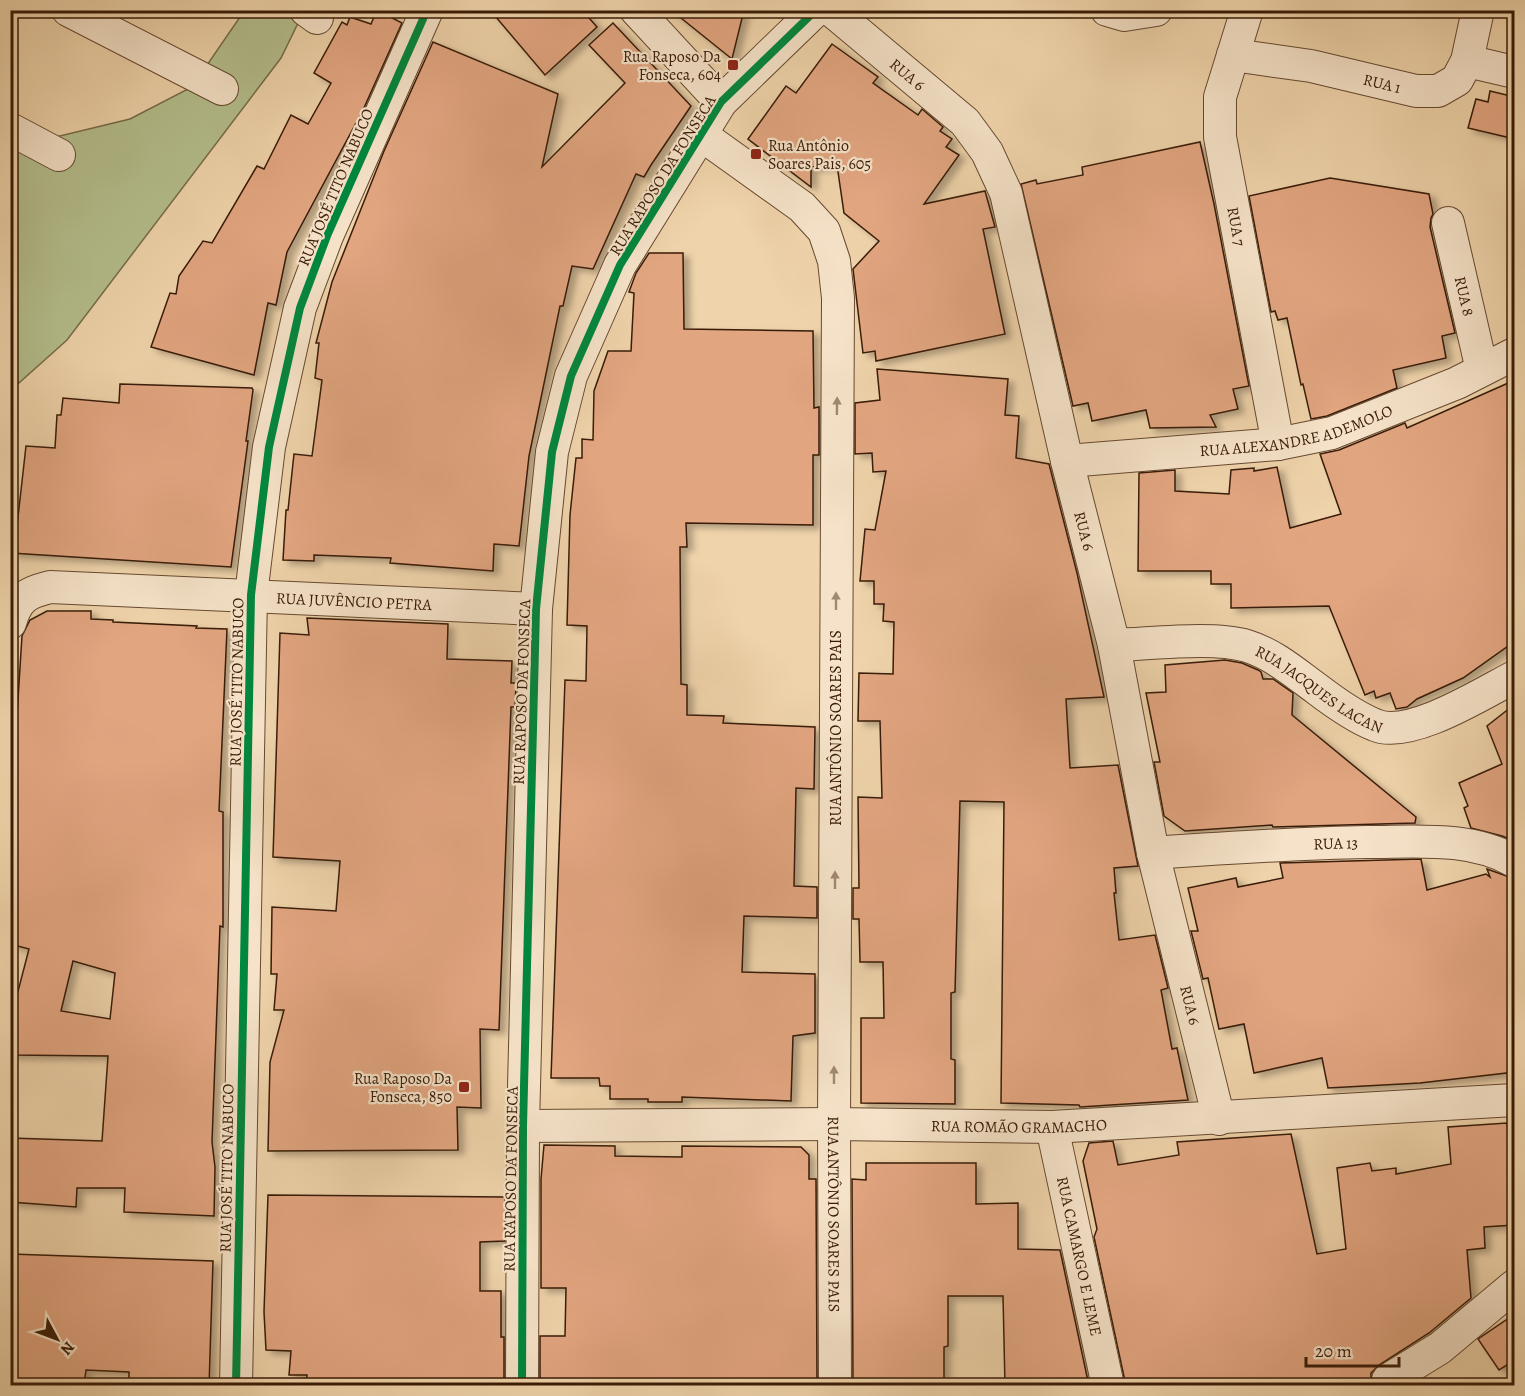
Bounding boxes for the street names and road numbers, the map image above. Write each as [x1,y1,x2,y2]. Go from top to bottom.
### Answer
street label: RUA 6 [885,54,930,96]
street label: RUA 1 [1361,69,1404,99]
street label: RUA RAPOSO DA FONSECA [604,90,722,260]
street label: RUA JOSÉ TITO NABUCO [293,105,379,270]
street label: RUA 7 [1221,205,1250,248]
street label: RUA 8 [1449,274,1479,319]
street label: RUA ALEXANDRE ADEMOLO [1199,400,1396,462]
street label: RUA 6 [1068,509,1100,553]
street label: RUA JUVÊNCIO PETRA [276,587,433,616]
street label: RUA JOSÉ TITO NABUCO [225,597,249,767]
street label: RUA RAPOSO DA FONSECA [508,598,536,785]
street label: RUA ANTÔNIO SOARES PAIS [825,630,847,826]
street label: RUA JACQUES LACAN [1252,640,1386,739]
street label: RUA 13 [1313,832,1358,855]
street label: RUA 6 [1174,983,1205,1027]
street label: RUA JOSÉ TITO NABUCO [215,1083,239,1253]
street label: RUA RAPOSO DA FONSECA [498,1085,524,1272]
street label: RUA ROMÃO GRAMACHO [931,1114,1108,1139]
street label: RUA ANTÔNIO SOARES PAIS [822,1116,845,1312]
street label: RUA CAMARGO E LEME [1051,1174,1107,1338]

